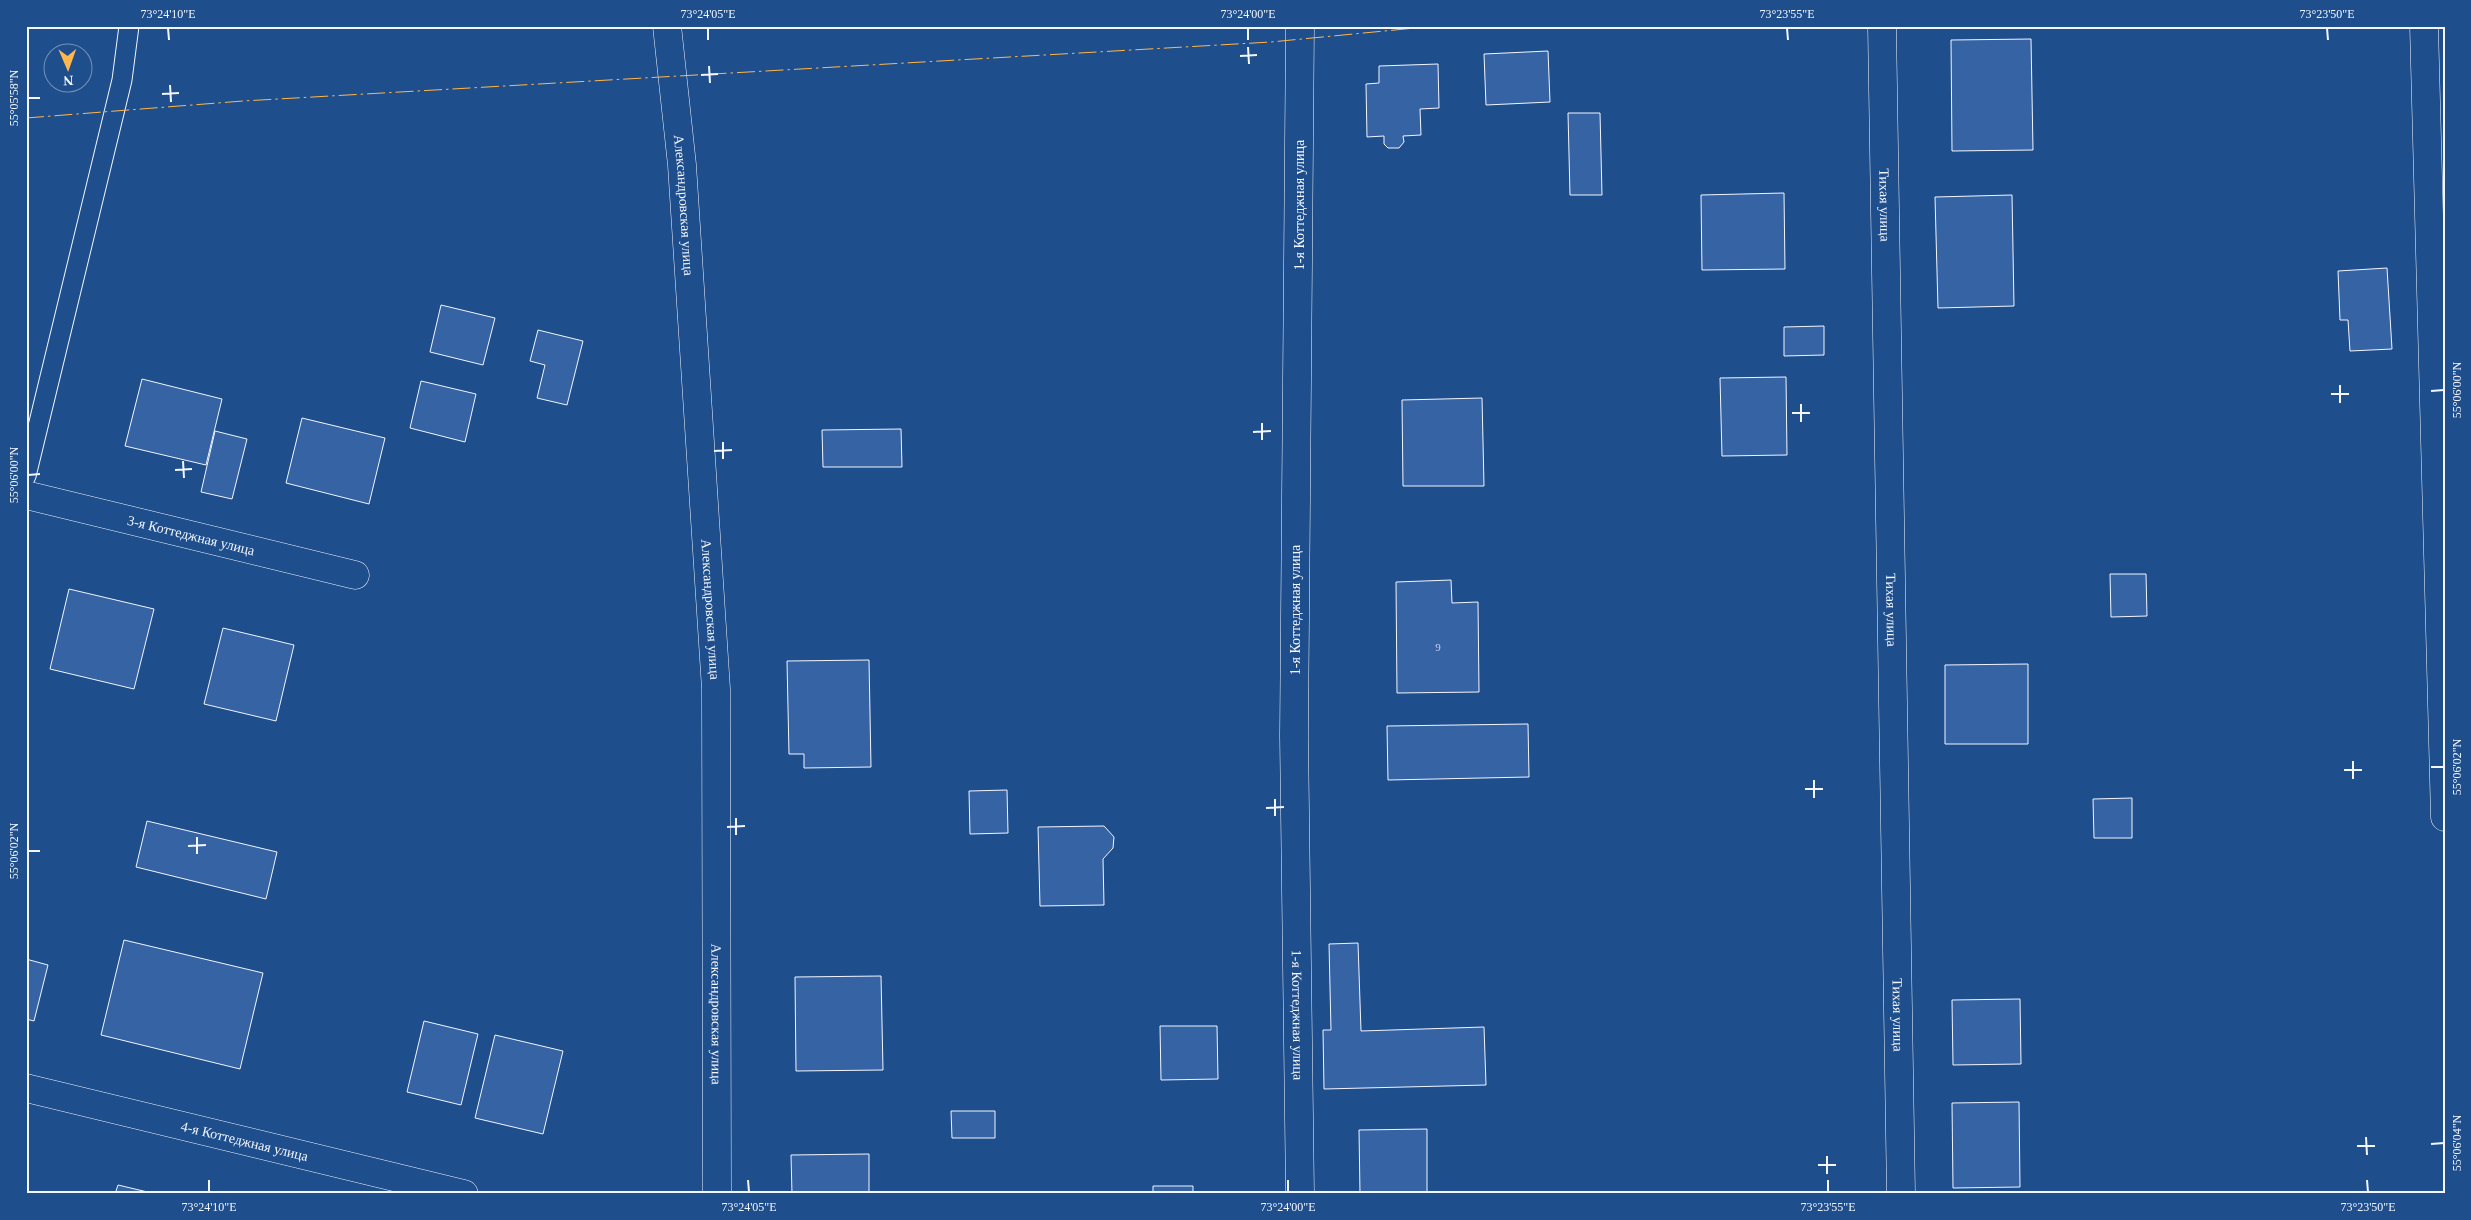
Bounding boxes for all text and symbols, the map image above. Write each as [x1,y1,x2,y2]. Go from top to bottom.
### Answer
text: 73°24'10"E [140,7,196,21]
text: 73°24'05"E [680,7,736,21]
text: 73°24'00"E [1220,7,1276,21]
text: 73°23'55"E [1759,7,1815,21]
text: 73°23'50"E [2299,7,2355,21]
north arrow [42,42,92,92]
text: 55°05'58"N [7,69,21,126]
text: N [63,73,74,88]
street label: Александровская улица [671,134,697,277]
street label: 1-я Коттеджная улица [1292,139,1307,270]
street label: Тихая улица [1877,168,1893,243]
text: 55°06'00"N [2450,361,2464,418]
text: 55°06'00"N [7,446,21,503]
street label: 3-я Коттеджная улица [126,512,257,558]
street label: Александровская улица [699,538,723,681]
street label: 1-я Коттеджная улица [1288,544,1303,675]
street label: Тихая улица [1883,573,1900,647]
house number: 9 [1435,641,1441,653]
text: 55°06'02"N [2450,738,2464,795]
text: 55°06'02"N [7,822,21,879]
street label: Александровская улица [709,943,724,1085]
street label: 1-я Коттеджная улица [1289,950,1306,1081]
street label: Тихая улица [1890,978,1906,1052]
text: 55°06'04"N [2450,1114,2464,1171]
street label: 4-я Коттеджная улица [180,1118,311,1164]
text: 73°24'10"E [181,1200,237,1214]
text: 73°24'05"E [721,1200,777,1214]
text: 73°24'00"E [1260,1200,1316,1214]
text: 73°23'55"E [1800,1200,1856,1214]
text: 73°23'50"E [2340,1200,2396,1214]

